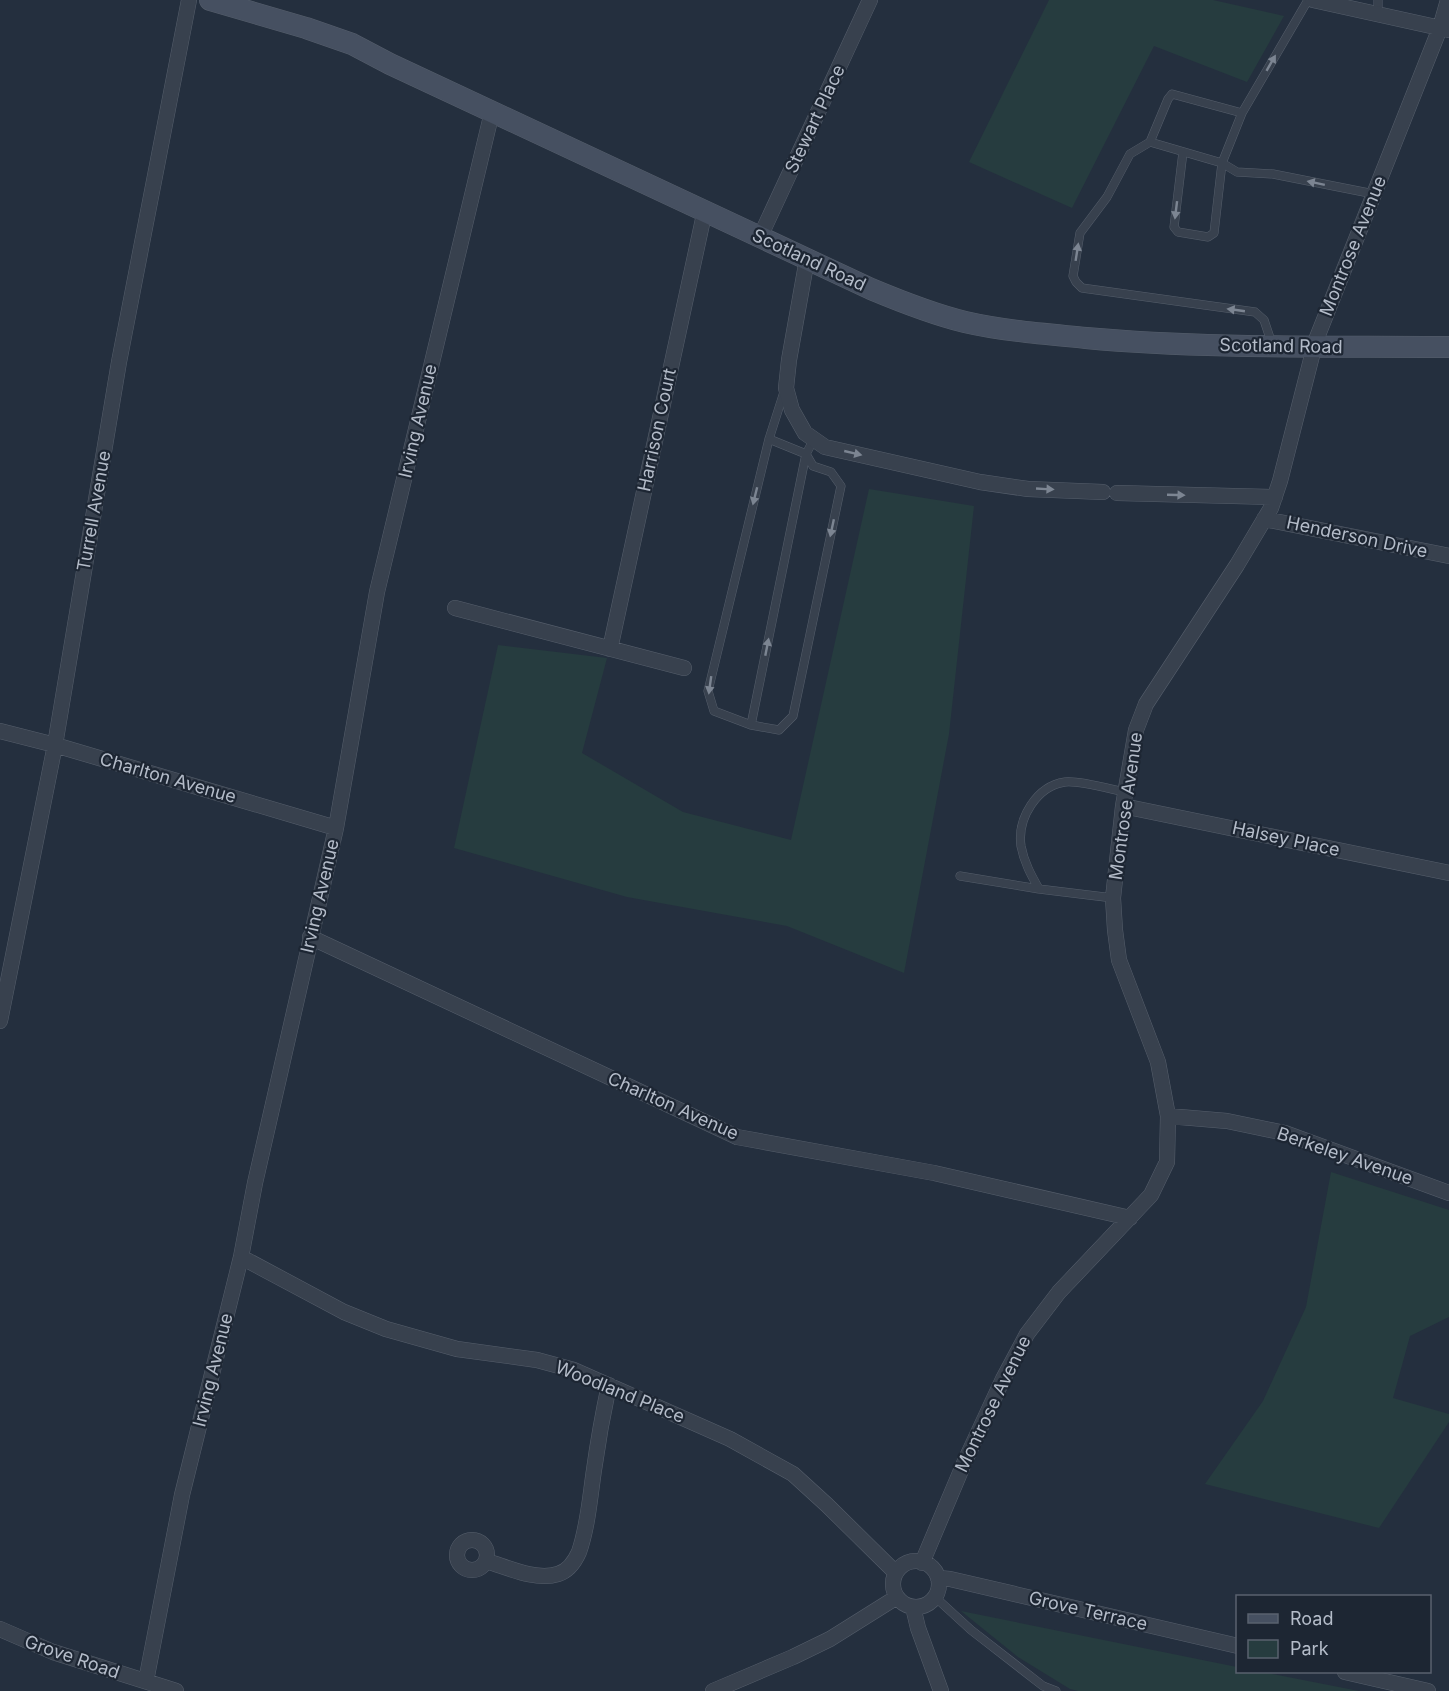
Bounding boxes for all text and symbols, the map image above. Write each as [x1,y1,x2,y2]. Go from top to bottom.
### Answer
one-way arrow [1266,55,1277,71]
street label: Stewart Place [780,61,849,176]
street label: Montrose Avenue [1315,173,1390,319]
one-way arrow [1306,178,1325,187]
one-way arrow [1172,201,1181,220]
street label: Scotland Road [749,224,869,295]
one-way arrow [1073,242,1082,261]
one-way arrow [1226,305,1245,314]
street label: Scotland Road [1219,334,1343,357]
street label: Irving Avenue [394,362,441,480]
street label: Harrison Court [633,366,680,493]
street label: Turrell Avenue [73,449,114,573]
one-way arrow [844,449,863,459]
one-way arrow [1035,485,1054,494]
one-way arrow [750,486,760,505]
one-way arrow [1166,490,1185,499]
street label: Henderson Drive [1285,511,1429,562]
one-way arrow [827,519,836,538]
one-way arrow [763,638,772,657]
one-way arrow [706,676,715,695]
street label: Montrose Avenue [1105,731,1146,881]
street label: Charlton Avenue [97,748,239,807]
street label: Halsey Place [1230,817,1342,860]
street label: Irving Avenue [296,837,343,955]
street label: Charlton Avenue [605,1067,742,1144]
street label: Berkeley Avenue [1275,1122,1416,1189]
street label: Irving Avenue [188,1311,237,1429]
street label: Montrose Avenue [950,1332,1035,1475]
street label: Woodland Place [553,1356,688,1427]
street label: Grove Terrace [1027,1587,1149,1634]
legend [1236,1595,1431,1673]
text: Road [1290,1608,1333,1629]
street label: Grove Road [22,1630,122,1683]
text: Park [1290,1638,1329,1659]

